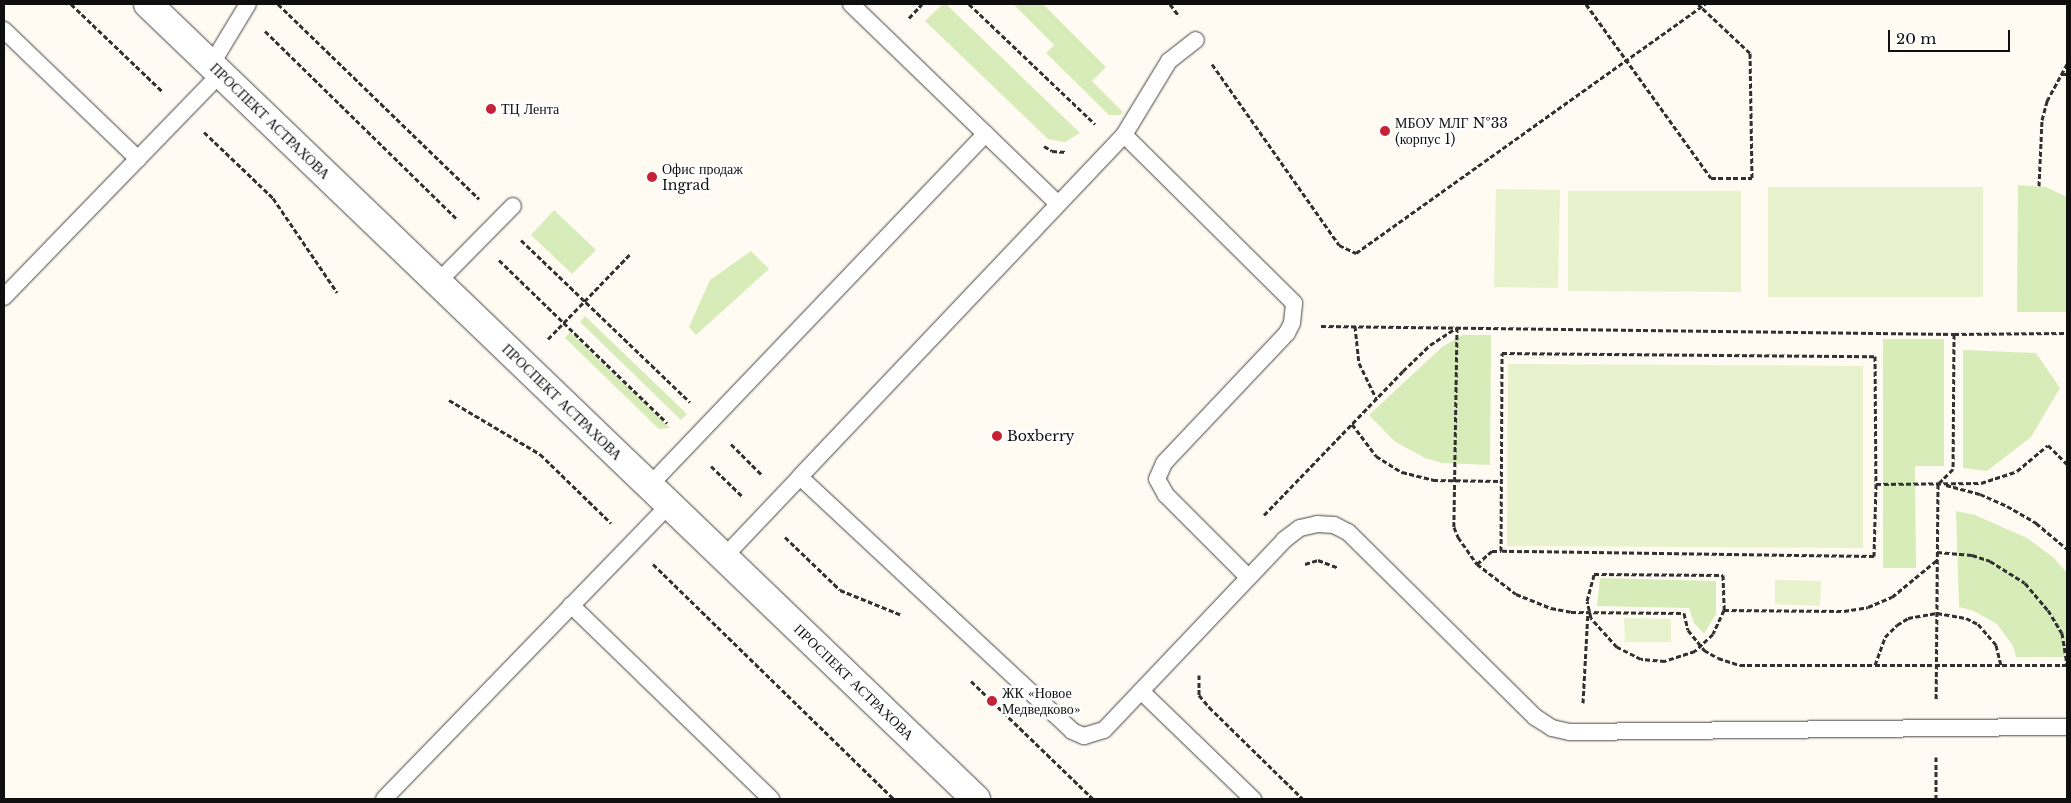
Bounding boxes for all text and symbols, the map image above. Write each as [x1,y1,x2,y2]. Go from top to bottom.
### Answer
scale bar [1891,20,2014,52]
text: 20 m [1896,29,1936,48]
street label: ПРОСПЕКТ АСТРАХОВА [207,59,333,183]
place label: ТЦ Лента [501,101,559,117]
marker: ТЦ Лента [485,103,497,115]
place label: МБОУ МЛГ №33 (корпус 1) [1395,115,1508,148]
marker: МБОУ МЛГ №33 (корпус 1) [1379,125,1391,137]
place label: Офис продаж Ingrad [662,161,743,193]
marker: Офис продаж Ingrad [646,171,658,183]
street label: ПРОСПЕКТ АСТРАХОВА [499,340,625,464]
place label: Boxberry [1007,428,1075,444]
marker: Boxberry [991,430,1003,442]
street label: ПРОСПЕКТ АСТРАХОВА [791,620,917,744]
place label: ЖК «Новое Медведково» [1002,685,1081,718]
marker: ЖК «Новое Медведково» [986,695,998,707]

